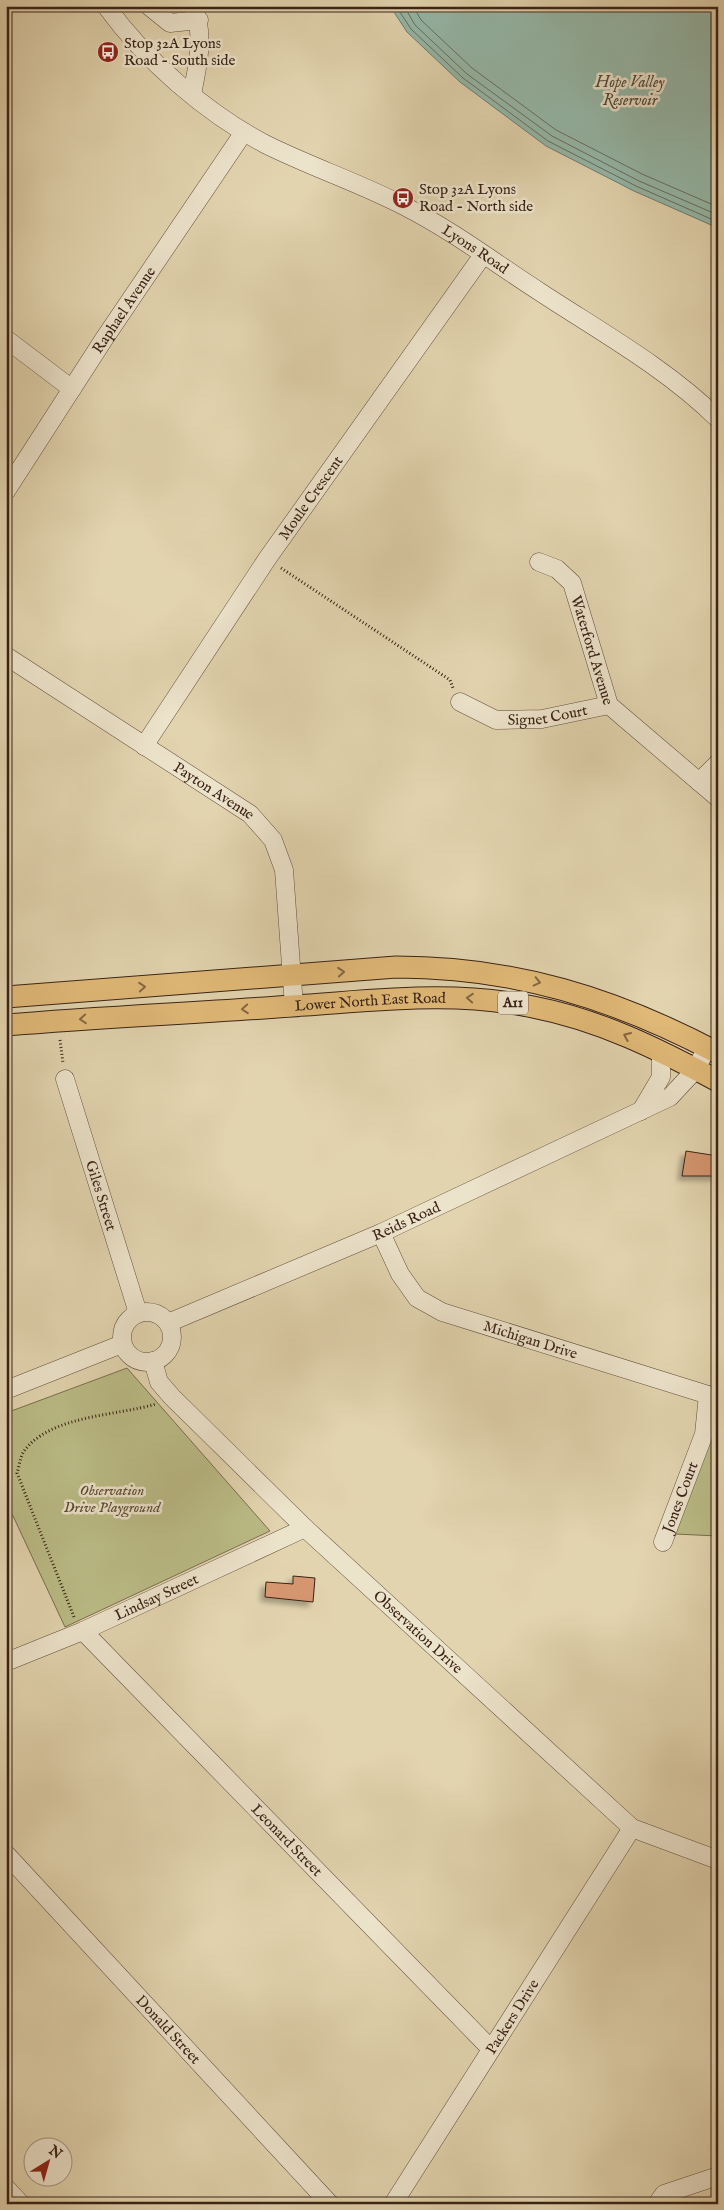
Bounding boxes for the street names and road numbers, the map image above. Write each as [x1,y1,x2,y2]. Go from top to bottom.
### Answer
street label: Lyons Road [439,220,513,279]
street label: Raphael Avenue [88,263,160,357]
street label: Moule Crescent [274,452,347,543]
street label: Waterford Avenue [567,593,618,707]
street label: Signet Court [507,700,589,729]
street label: Payton Avenue [170,758,260,823]
street label: Lower North East Road [294,988,447,1015]
road number: A11 [498,991,528,1014]
street label: Giles Street [81,1158,121,1233]
street label: Reids Road [369,1197,444,1245]
street label: Michigan Drive [481,1316,580,1363]
street label: Jones Court [657,1459,702,1537]
street label: Lindsay Street [112,1569,201,1625]
street label: Observation Drive [370,1586,467,1678]
street label: Leonard Street [247,1800,327,1880]
street label: Packers Drive [481,1975,543,2058]
street label: Donald Street [132,1991,205,2068]

